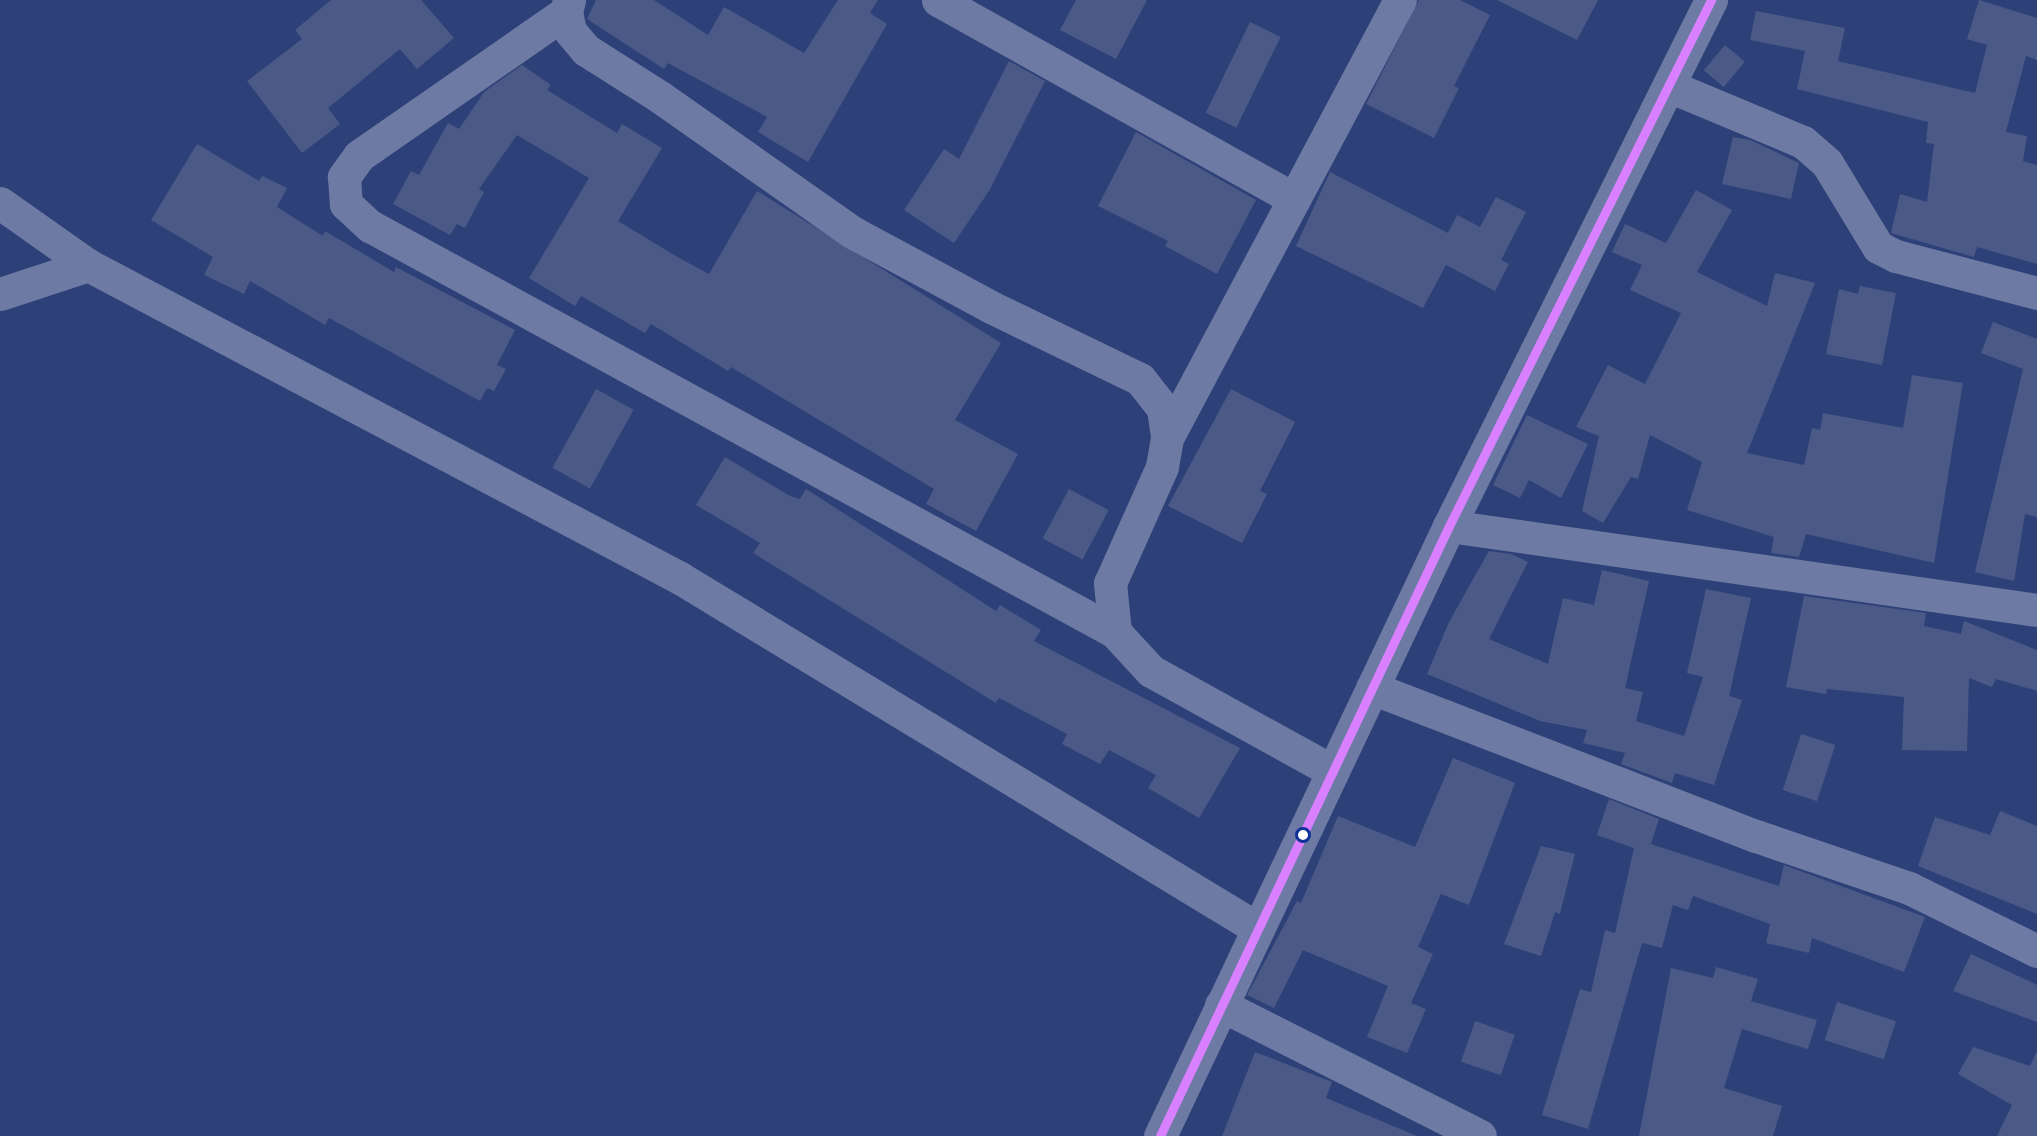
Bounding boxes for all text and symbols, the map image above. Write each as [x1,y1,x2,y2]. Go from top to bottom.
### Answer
unlabelled marker [1297,829,1309,841]

